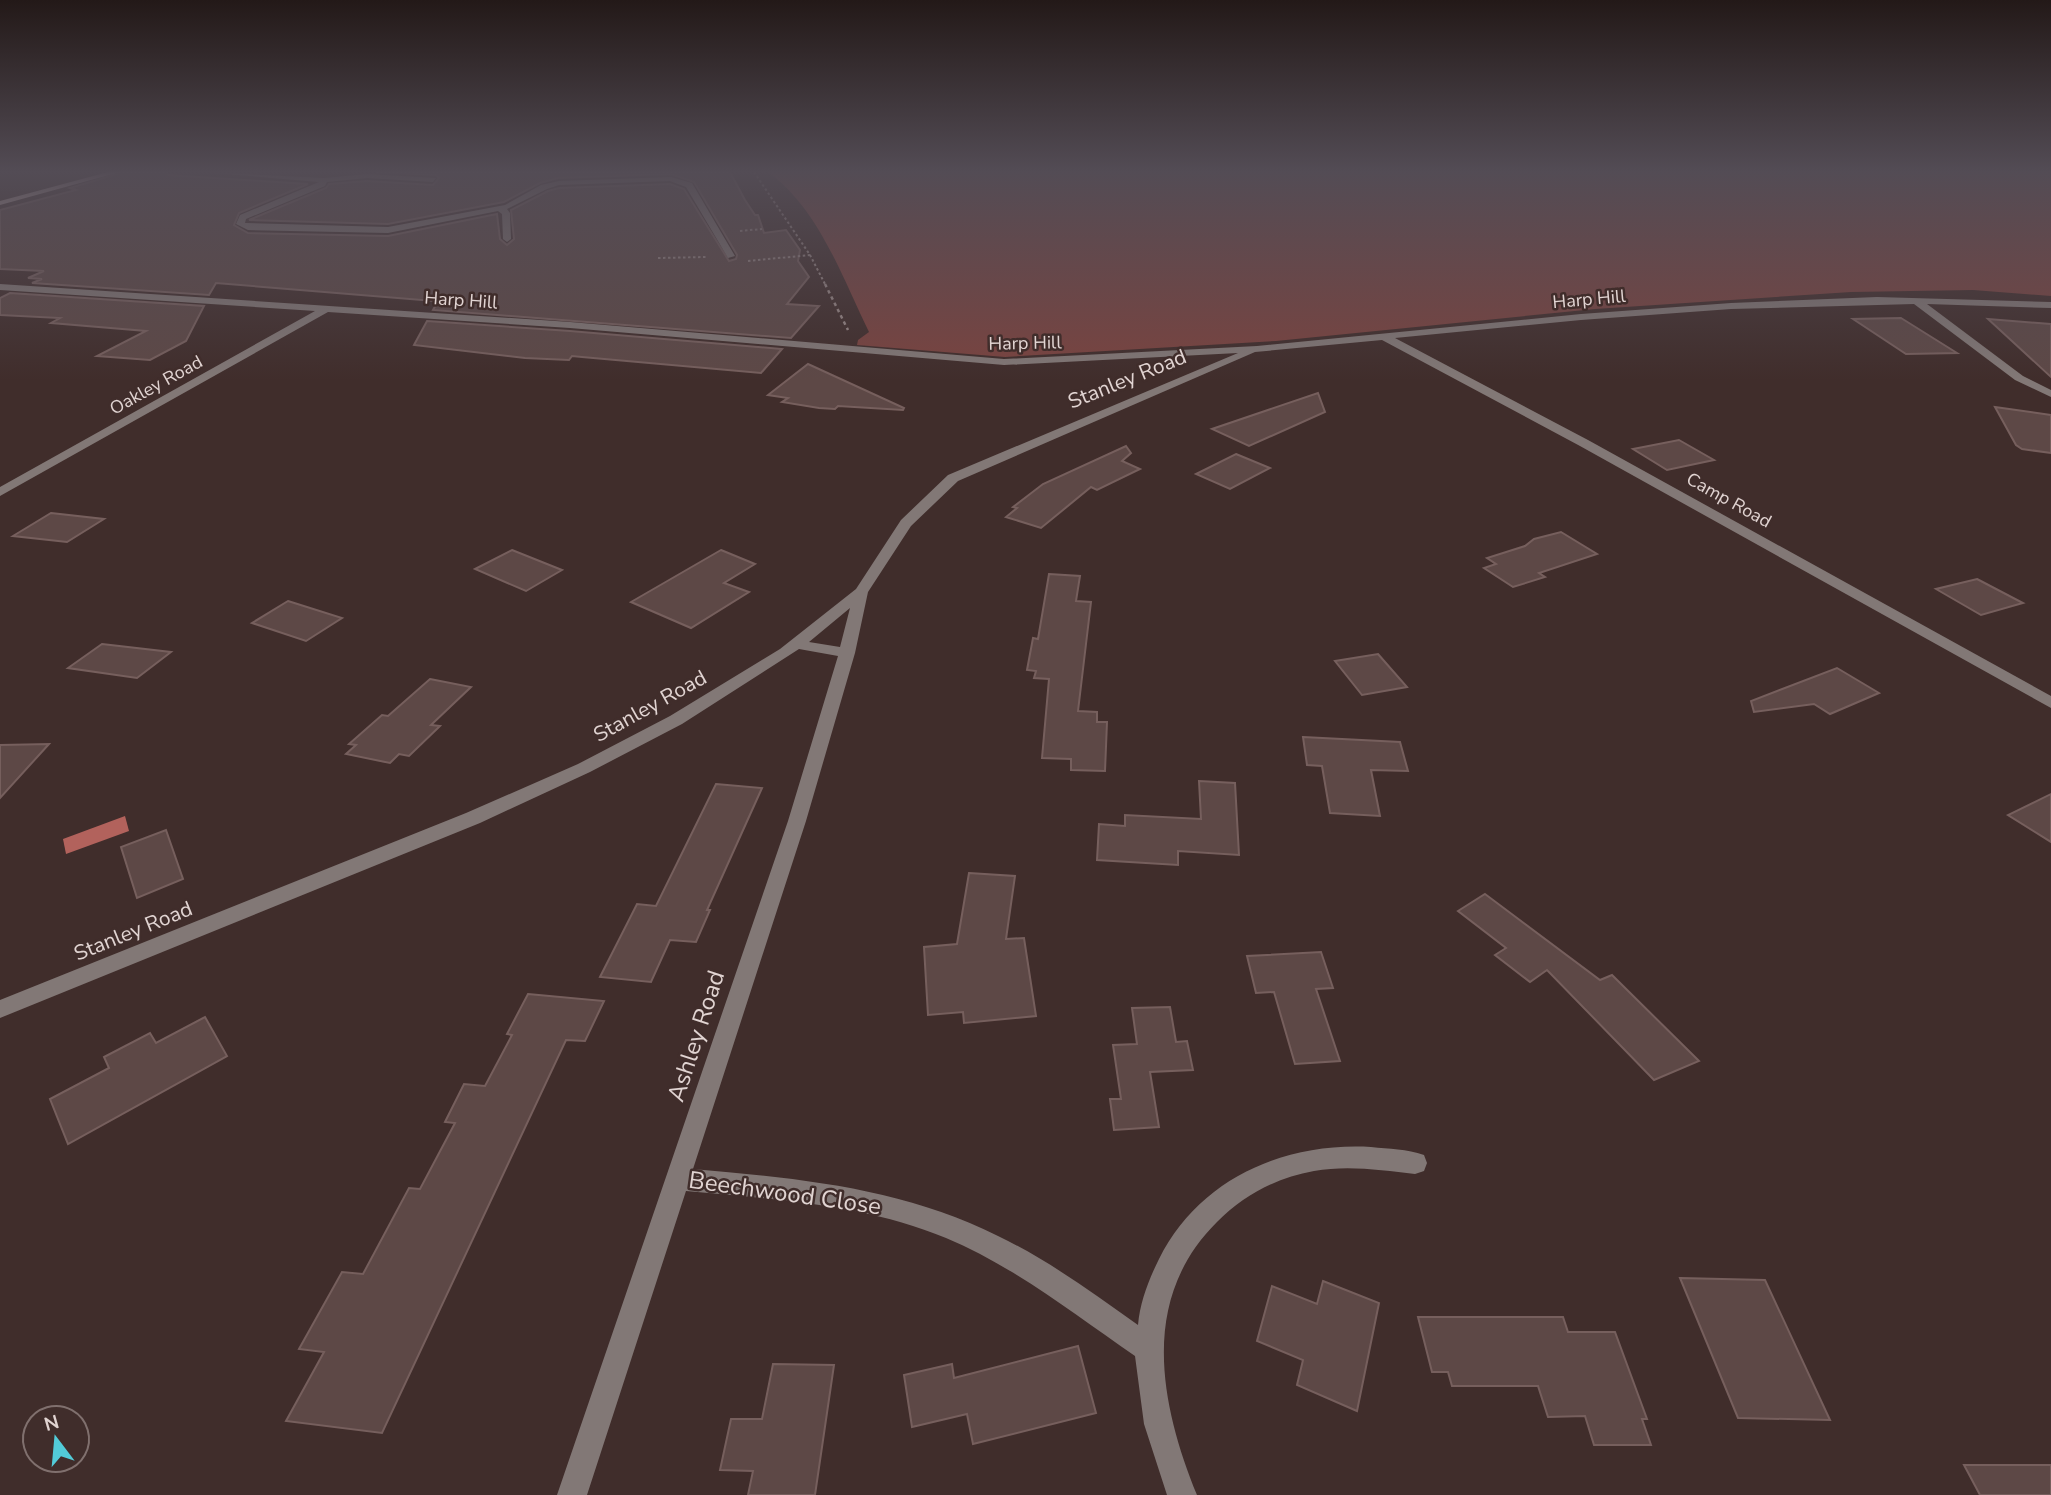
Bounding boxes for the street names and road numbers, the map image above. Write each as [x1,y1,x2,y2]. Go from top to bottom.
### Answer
street label: Harp Hill [1551,284,1627,314]
street label: Harp Hill [424,285,499,315]
street label: Harp Hill [988,330,1063,356]
street label: Stanley Road [1064,343,1190,415]
street label: Oakley Road [105,350,207,420]
street label: Camp Road [1682,467,1776,533]
street label: Stanley Road [588,663,712,749]
street label: Stanley Road [70,895,196,967]
street label: Ashley Road [660,966,732,1106]
street label: Beechwood Close [687,1164,883,1222]

